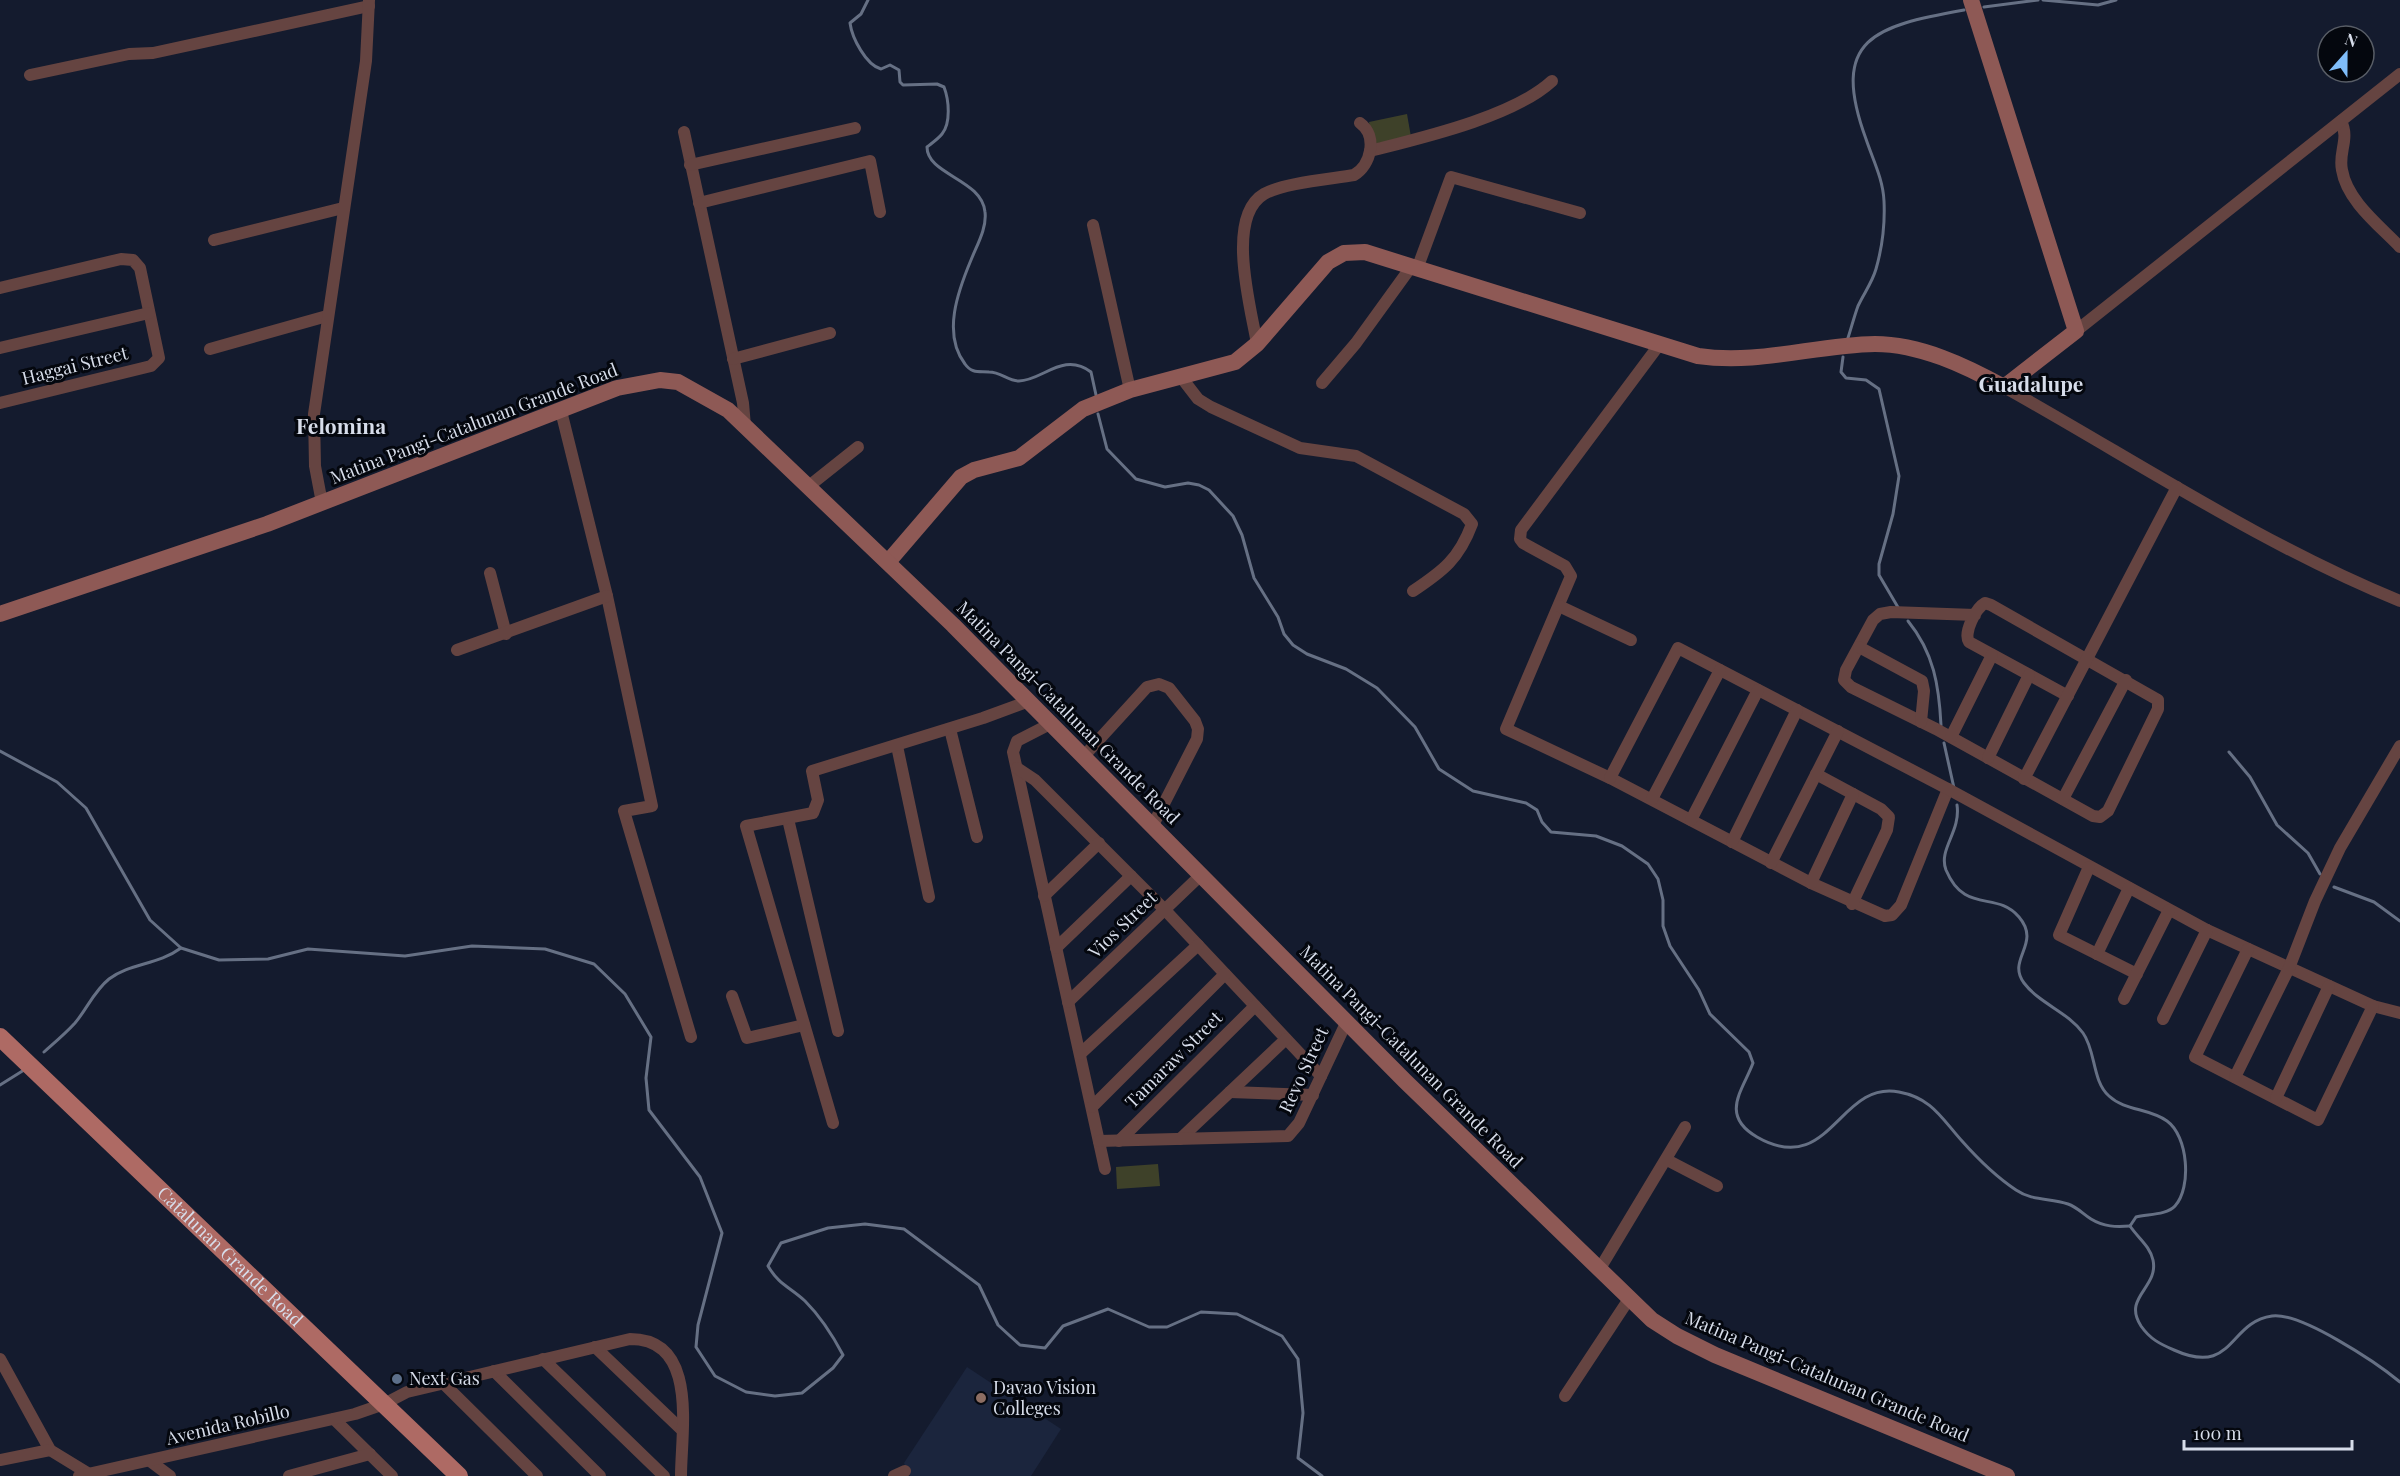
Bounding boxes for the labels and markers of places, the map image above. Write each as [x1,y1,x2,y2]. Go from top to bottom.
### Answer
place label: Next Gas [409,1366,480,1390]
marker: Next Gas [390,1372,404,1386]
place label: Davao Vision Colleges [993,1375,1096,1420]
marker: Davao Vision Colleges [974,1391,988,1405]

